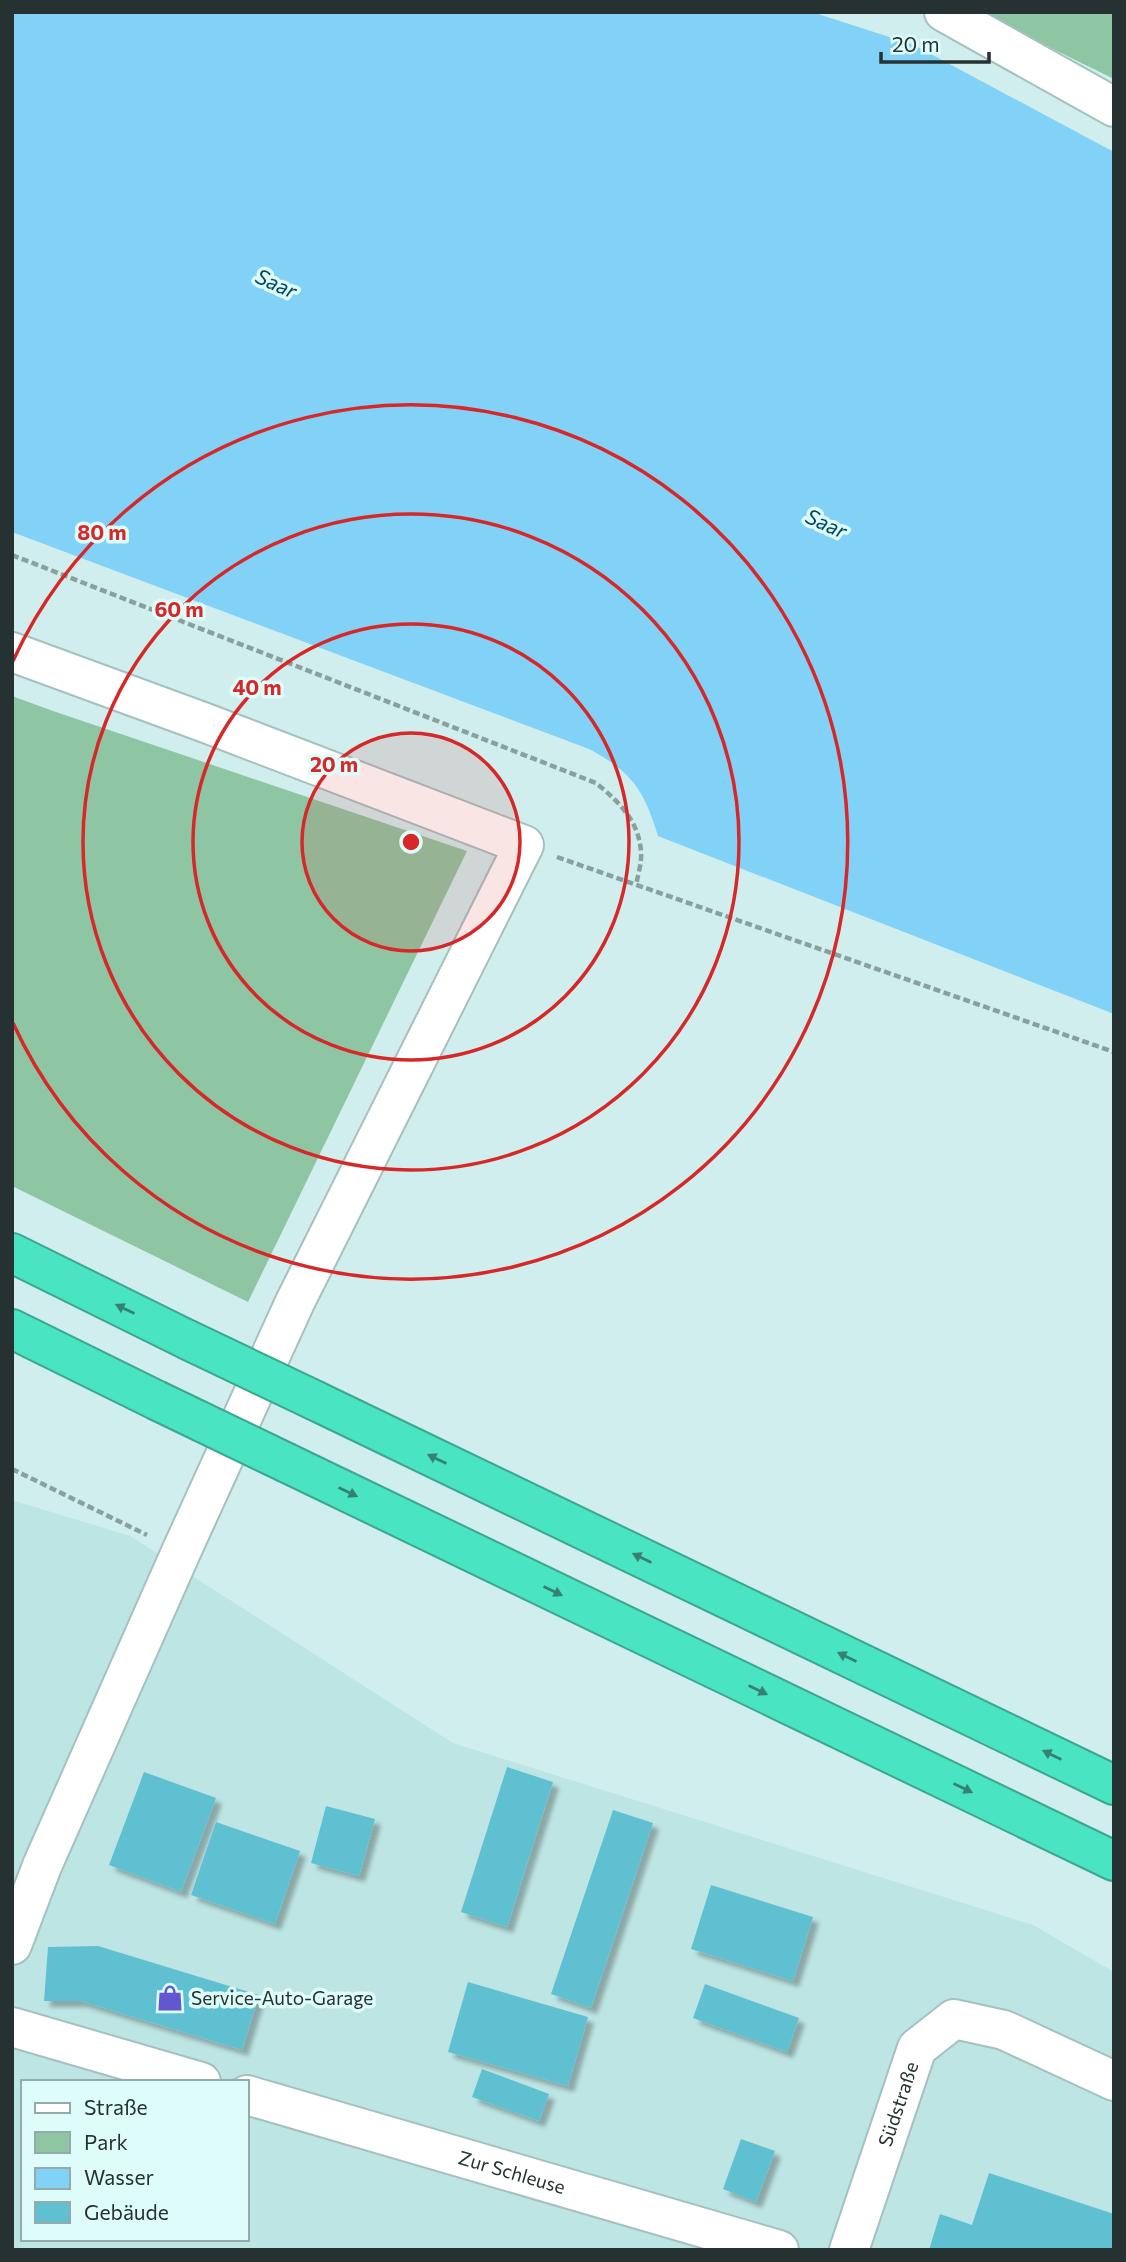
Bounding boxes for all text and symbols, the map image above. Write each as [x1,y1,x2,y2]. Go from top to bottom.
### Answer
scale bar [881,21,990,65]
text: 20 m [892,31,940,56]
water label: Saar [252,263,302,303]
water label: Saar [802,503,852,543]
text: 80 m [77,519,127,544]
text: 60 m [154,596,204,621]
text: 40 m [232,674,282,699]
text: 20 m [310,751,358,776]
centre of rings [399,830,423,854]
one-way arrow [115,1303,135,1314]
one-way arrow [427,1454,447,1465]
one-way arrow [338,1487,358,1498]
one-way arrow [632,1552,652,1564]
one-way arrow [543,1585,563,1597]
one-way arrow [837,1651,857,1662]
one-way arrow [748,1684,768,1695]
one-way arrow [1042,1750,1062,1761]
one-way arrow [953,1783,973,1794]
shop icon: Service-Auto-Garage [155,1983,185,2013]
place label: Service-Auto-Garage [191,1986,373,2009]
street label: Südstraße [873,2058,923,2149]
legend [21,2080,248,2241]
text: Straße [84,2094,148,2119]
text: Park [84,2129,128,2154]
street label: Zur Schleuse [456,2145,568,2198]
text: Wasser [84,2164,154,2189]
text: Gebäude [84,2199,169,2224]

